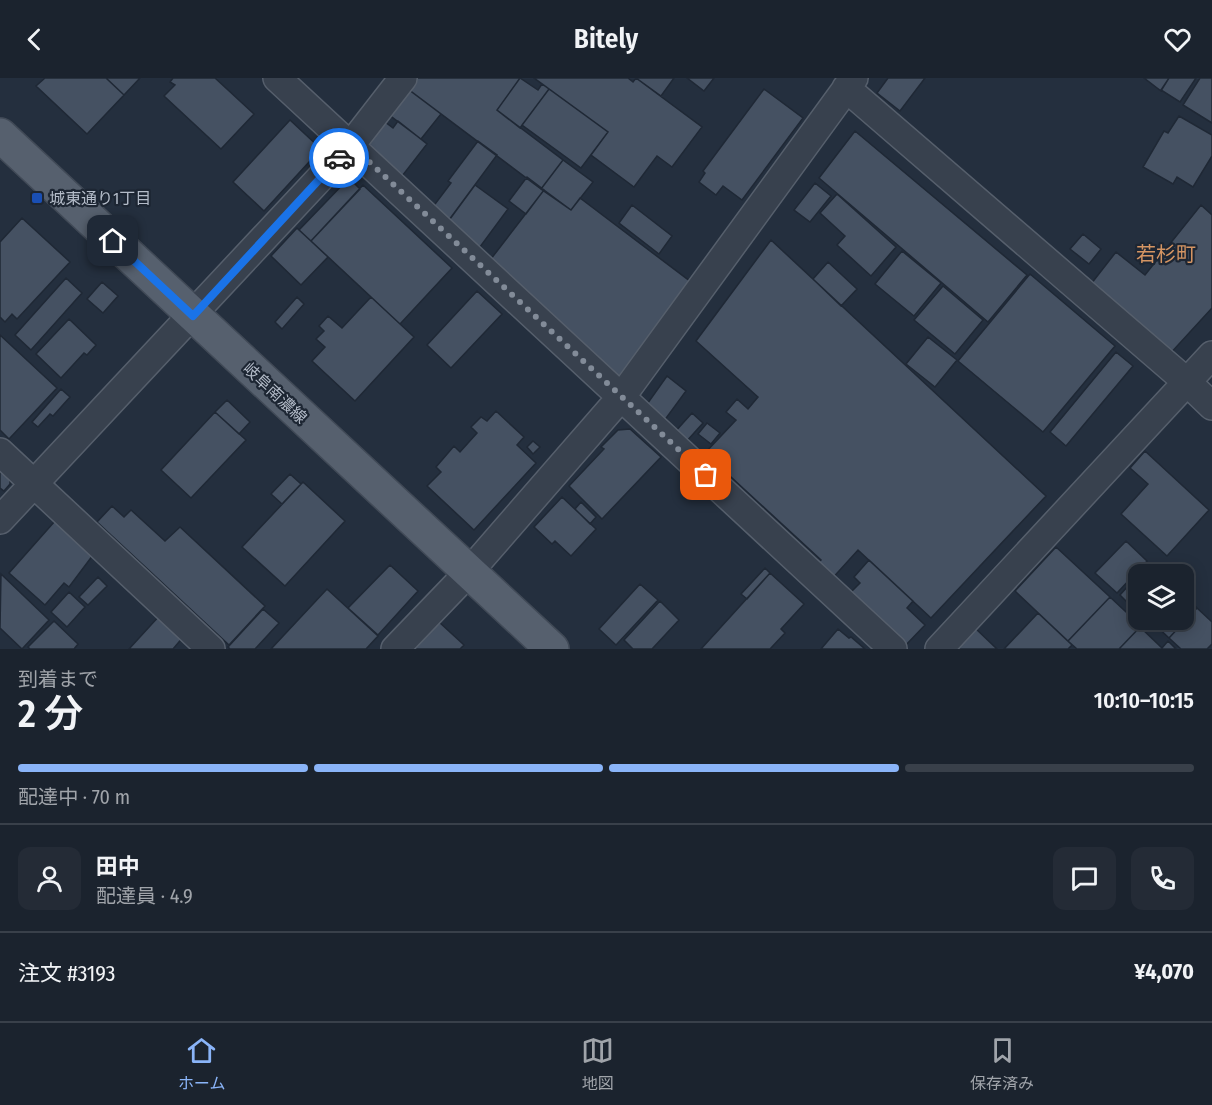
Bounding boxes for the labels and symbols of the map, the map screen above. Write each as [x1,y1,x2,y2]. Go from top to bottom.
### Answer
courier [309,128,369,188]
place label: 城東通り1丁目 [49,189,151,208]
marker: 城東通り1丁目 [30,191,44,205]
pin [87,215,138,266]
district label: 若杉町 [1136,242,1196,266]
street label: 岐阜南濃線 [239,359,311,427]
pin [680,449,731,500]

